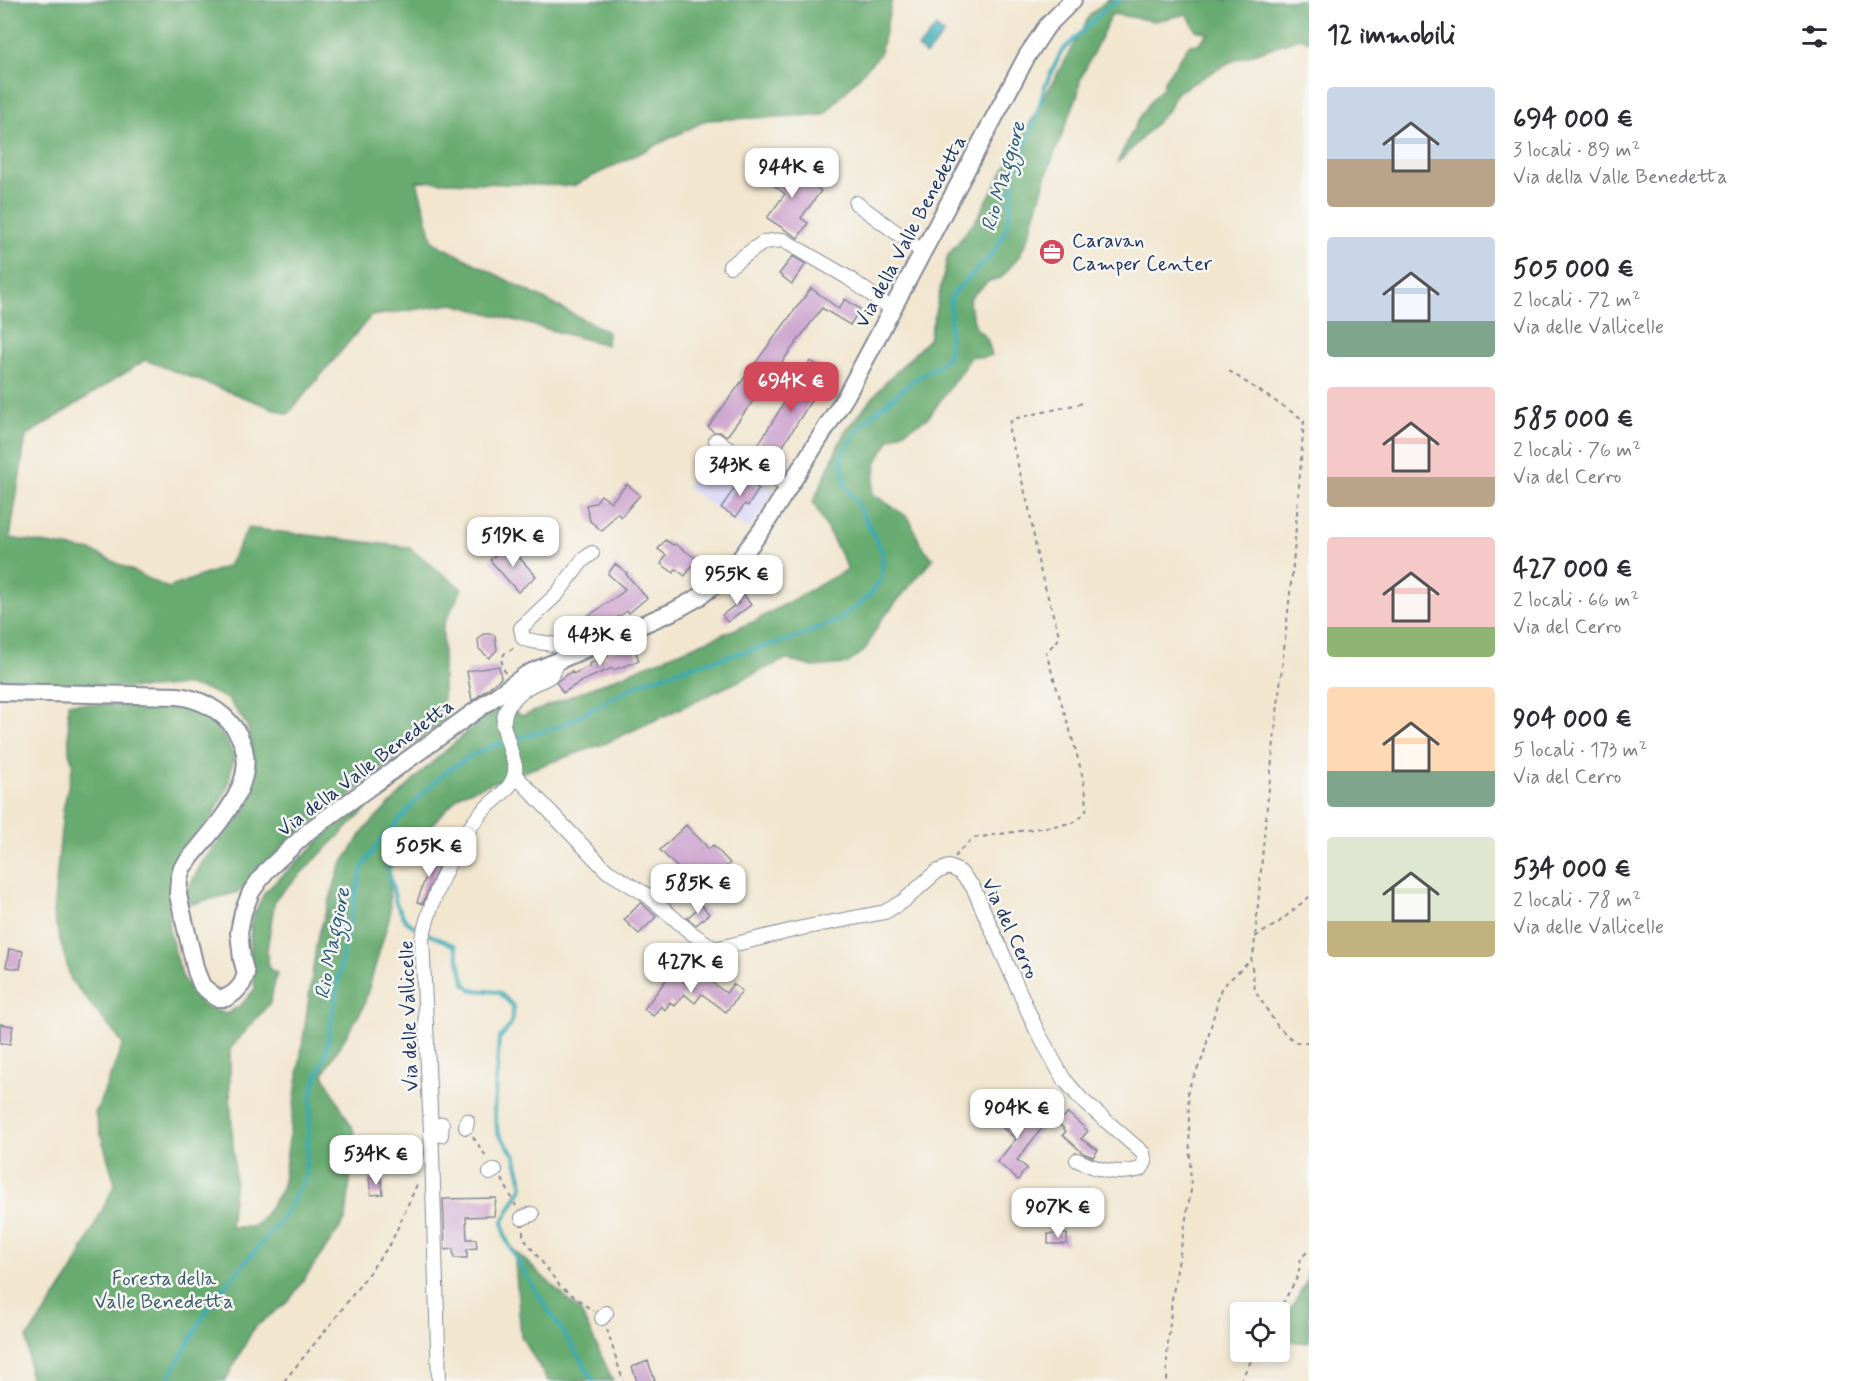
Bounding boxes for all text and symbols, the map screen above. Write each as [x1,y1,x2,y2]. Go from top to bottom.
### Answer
text: 12 immobili [1327,19,1455,53]
icon: filters [1798,20,1831,53]
text: 694 000 € [1513,103,1633,137]
icon: home [1375,111,1447,183]
water label: Rio Maggiore [975,117,1035,235]
street label: Via della Valle Benedetta [849,131,974,333]
text: 3 locali · 89 m² [1513,137,1640,164]
pin: 944K € [743,148,841,199]
text: 944K € [759,154,825,181]
text: Via della Valle Benedetta [1513,164,1727,191]
place label: Caravan Camper Center [1072,228,1213,278]
office icon: Caravan Camper Center [1037,237,1067,267]
text: 505 000 € [1513,253,1634,287]
icon: home [1375,261,1447,333]
text: 2 locali · 72 m² [1513,287,1641,314]
text: Via delle Vallicelle [1513,314,1664,341]
pin: 694K € [742,362,840,413]
text: 694K € [758,368,824,395]
text: 585 000 € [1513,403,1633,437]
icon: home [1375,411,1447,483]
text: 2 locali · 76 m² [1513,437,1641,464]
pin: 343K € [691,446,789,497]
text: 343K € [709,452,771,479]
text: Via del Cerro [1513,464,1622,491]
pin: 519K € [464,517,562,568]
text: 519K € [481,523,545,550]
text: 427 000 € [1513,553,1633,587]
pin: 955K € [688,555,786,606]
text: 955K € [705,561,769,588]
icon: home [1375,561,1447,633]
text: 2 locali · 66 m² [1513,587,1639,614]
text: Via del Cerro [1513,614,1622,641]
pin: 443K € [551,616,649,667]
text: 443K € [568,622,632,649]
street label: Via della Valle Benedetta [272,693,460,844]
text: 904 000 € [1513,703,1632,737]
icon: home [1375,711,1447,783]
text: 5 locali · 173 m² [1513,737,1647,764]
text: Via del Cerro [1513,764,1622,791]
pin: 505K € [380,827,478,878]
text: 505K € [395,833,463,860]
text: 534 000 € [1513,853,1631,887]
icon: home [1375,861,1447,933]
pin: 585K € [649,864,747,915]
text: 585K € [665,870,731,897]
street label: Via del Cerro [974,874,1045,984]
water label: Rio Maggiore [308,884,360,1002]
text: 2 locali · 78 m² [1513,887,1641,914]
text: Via delle Vallicelle [1513,914,1664,941]
street label: Via delle Vallicelle [393,940,426,1092]
pin: 427K € [642,943,740,994]
text: 427K € [658,949,724,976]
pin: 904K € [968,1089,1066,1140]
text: 904K € [984,1095,1050,1122]
pin: 534K € [327,1135,425,1186]
text: 534K € [344,1141,408,1168]
pin: 907K € [1009,1188,1107,1239]
text: 907K € [1025,1194,1091,1221]
park label: Foresta della Valle Benedetta [94,1266,234,1316]
map controls [1230,1302,1290,1362]
button: locate [1230,1302,1290,1362]

